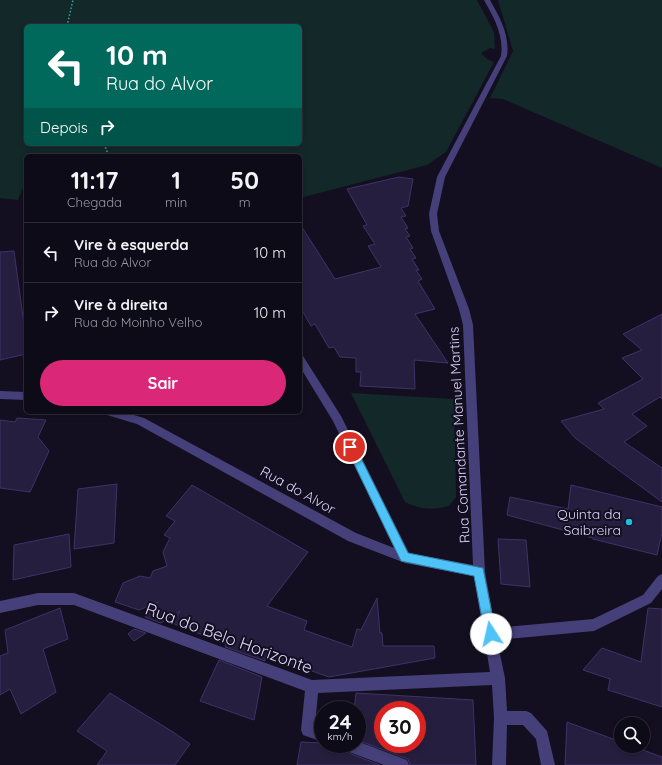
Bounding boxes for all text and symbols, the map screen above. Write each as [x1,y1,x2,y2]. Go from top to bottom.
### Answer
text: 10 m [106,37,168,72]
icon: left [40,40,92,92]
text: Rua do Alvor [106,72,213,95]
icon: right [96,116,118,138]
text: Depois [40,118,88,137]
text: 11:17 [71,165,118,195]
text: 1 [171,165,181,195]
text: 50 [230,165,259,195]
text: Chegada [67,194,122,210]
text: min [165,194,187,210]
text: m [239,194,251,210]
text: Vire à esquerda [74,235,189,254]
icon: left [40,242,62,264]
text: 10 m [254,243,286,262]
text: Rua do Alvor [74,254,151,270]
text: Vire à direita [74,295,168,314]
icon: right [40,302,62,324]
text: 10 m [254,303,286,322]
text: Rua do Moinho Velho [74,314,202,330]
street label: Rua Comandante Manuel Martins [444,326,474,544]
button: Sair [40,360,286,406]
pin [333,430,367,464]
icon: arrive [339,436,361,458]
street label: Rua do Alvor [257,462,339,518]
place label: Quinta da Saibreira [557,505,621,539]
marker: Quinta da Saibreira [624,517,634,527]
street label: Rua do Belo Horizonte [143,597,316,678]
position arrow [470,613,512,655]
speed limit sign: 30 [374,701,426,753]
text: 24 [328,709,352,734]
map controls [614,717,650,753]
button: search [614,717,650,753]
text: km/h [327,730,353,743]

